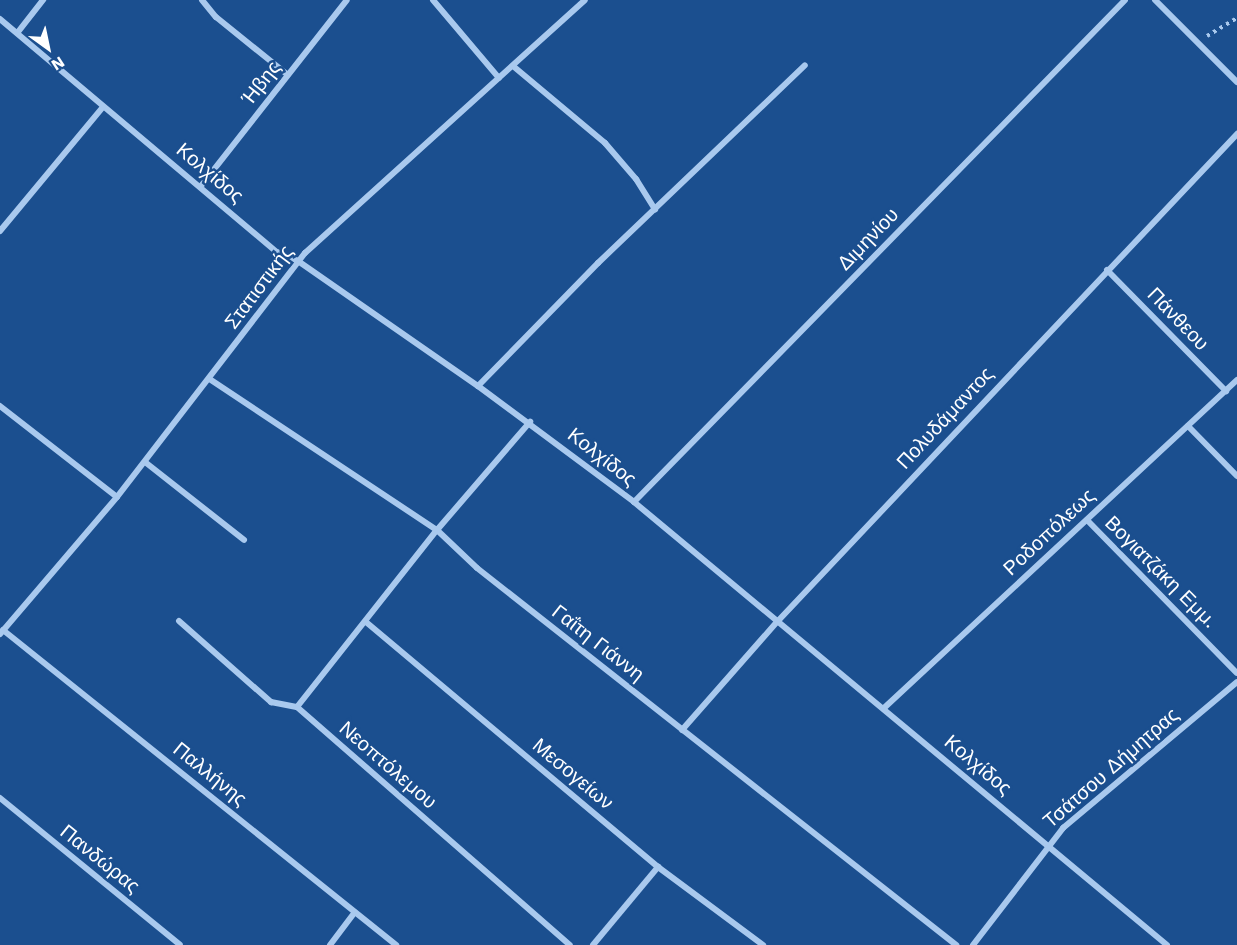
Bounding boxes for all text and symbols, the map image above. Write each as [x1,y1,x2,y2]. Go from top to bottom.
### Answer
north arrow [18,18,78,78]
text: N [48,52,68,75]
street label: Ήβης [236,56,286,110]
street label: Κολχίδος [171,138,249,208]
street label: Διμηνίου [832,203,904,275]
street label: Στατιστικής [220,240,298,334]
street label: Πάνθεου [1142,283,1214,355]
street label: Πολυδάμαντος [892,362,998,474]
street label: Κολχίδος [563,423,641,491]
street label: Ροδοπόλεως [998,484,1100,580]
street label: Βογιατζάκη Εμμ. [1100,511,1222,633]
street label: Γαΐτη Γιάννη [547,600,649,686]
street label: Τσάτσου Δήμητρας [1038,703,1184,833]
street label: Νεοπτόλεμου [334,716,442,814]
street label: Κολχίδος [939,730,1017,800]
street label: Μεσογείων [528,733,618,815]
street label: Παλλήνης [168,737,252,811]
street label: Πανδώρας [55,820,145,898]

